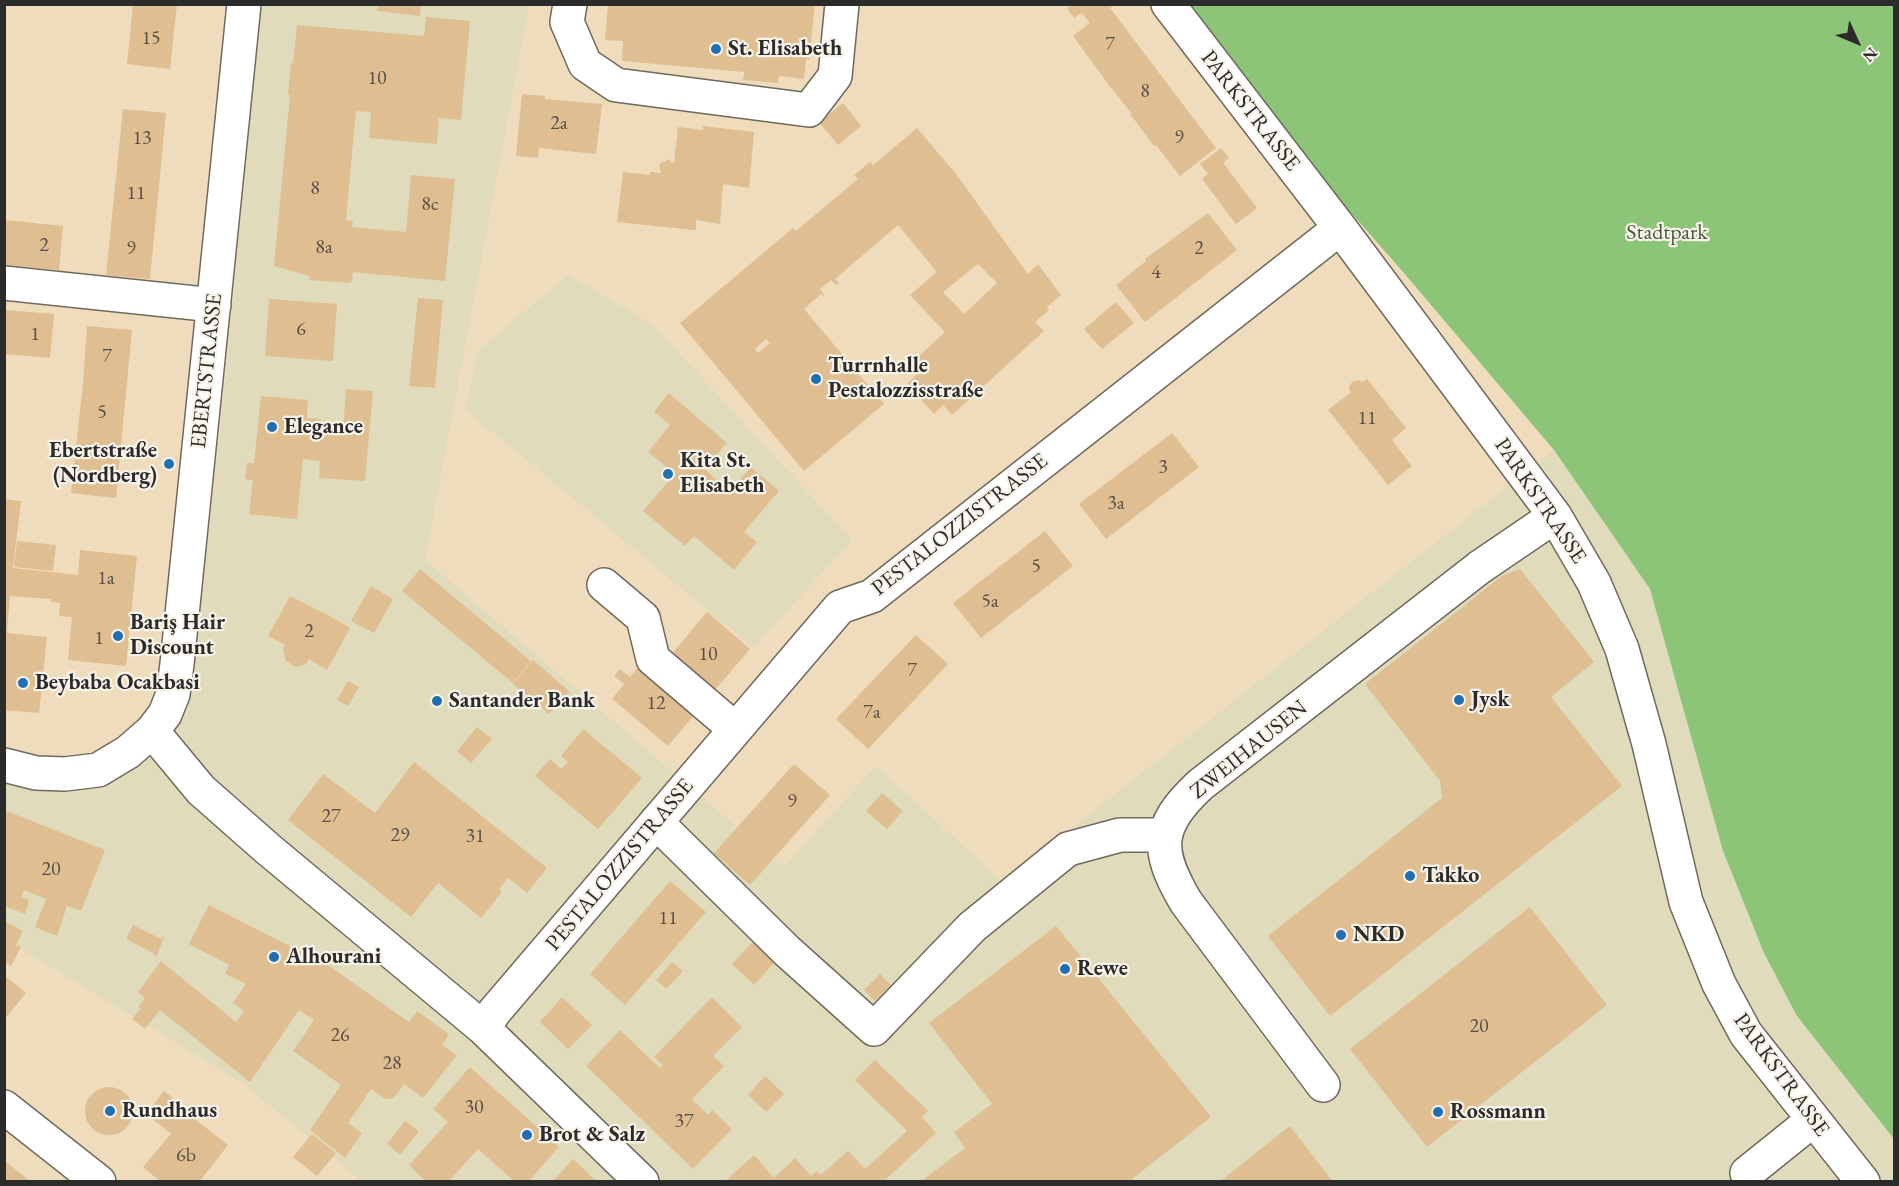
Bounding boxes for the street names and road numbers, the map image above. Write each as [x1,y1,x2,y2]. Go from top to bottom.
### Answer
street label: PARKSTRASSE [1195,45,1305,177]
street label: EBERTSTRASSE [186,292,228,450]
street label: PARKSTRASSE [1488,433,1592,569]
street label: PESTALOZZISTRASSE [867,448,1053,602]
street label: ZWEIHAUSEN [1185,695,1313,805]
street label: PESTALOZZISTRASSE [540,774,700,956]
street label: PARKSTRASSE [1728,1008,1834,1142]

